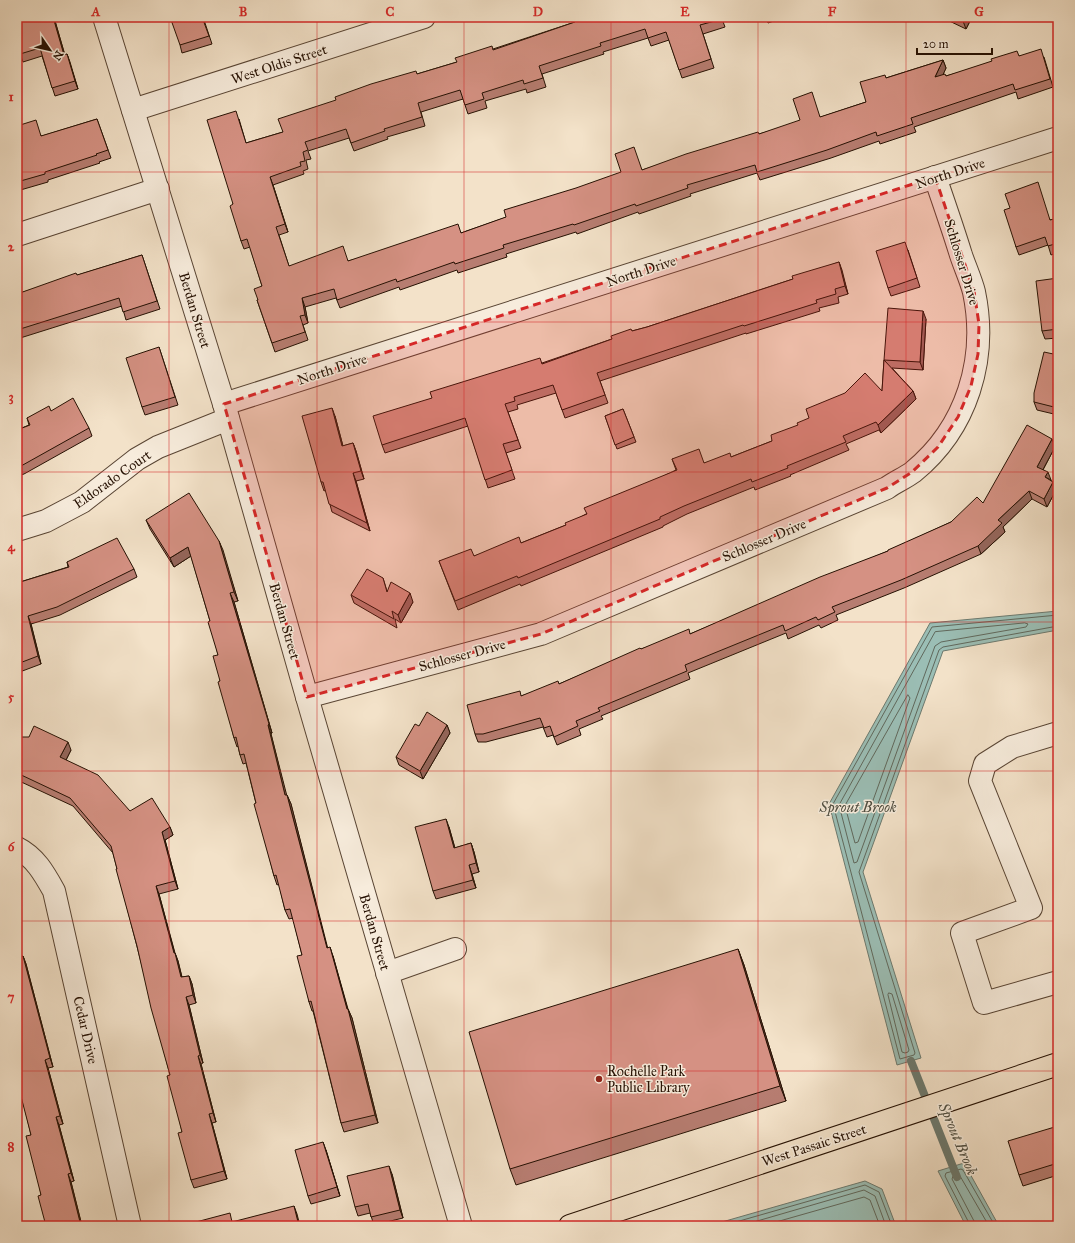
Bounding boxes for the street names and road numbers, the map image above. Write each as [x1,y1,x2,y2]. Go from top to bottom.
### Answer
street label: West Oldis Street [229,41,329,88]
street label: North Drive [913,154,987,193]
street label: Schlosser Drive [940,217,983,307]
street label: North Drive [604,252,678,291]
street label: Berdan Street [175,270,214,350]
street label: North Drive [295,350,369,389]
street label: Eldorado Court [70,446,154,512]
street label: Schlosser Drive [720,515,809,566]
street label: Berdan Street [266,581,304,661]
street label: Schlosser Drive [417,636,508,675]
street label: Berdan Street [356,892,394,972]
street label: Cedar Drive [69,995,102,1066]
street label: West Passaic Street [760,1121,869,1170]

